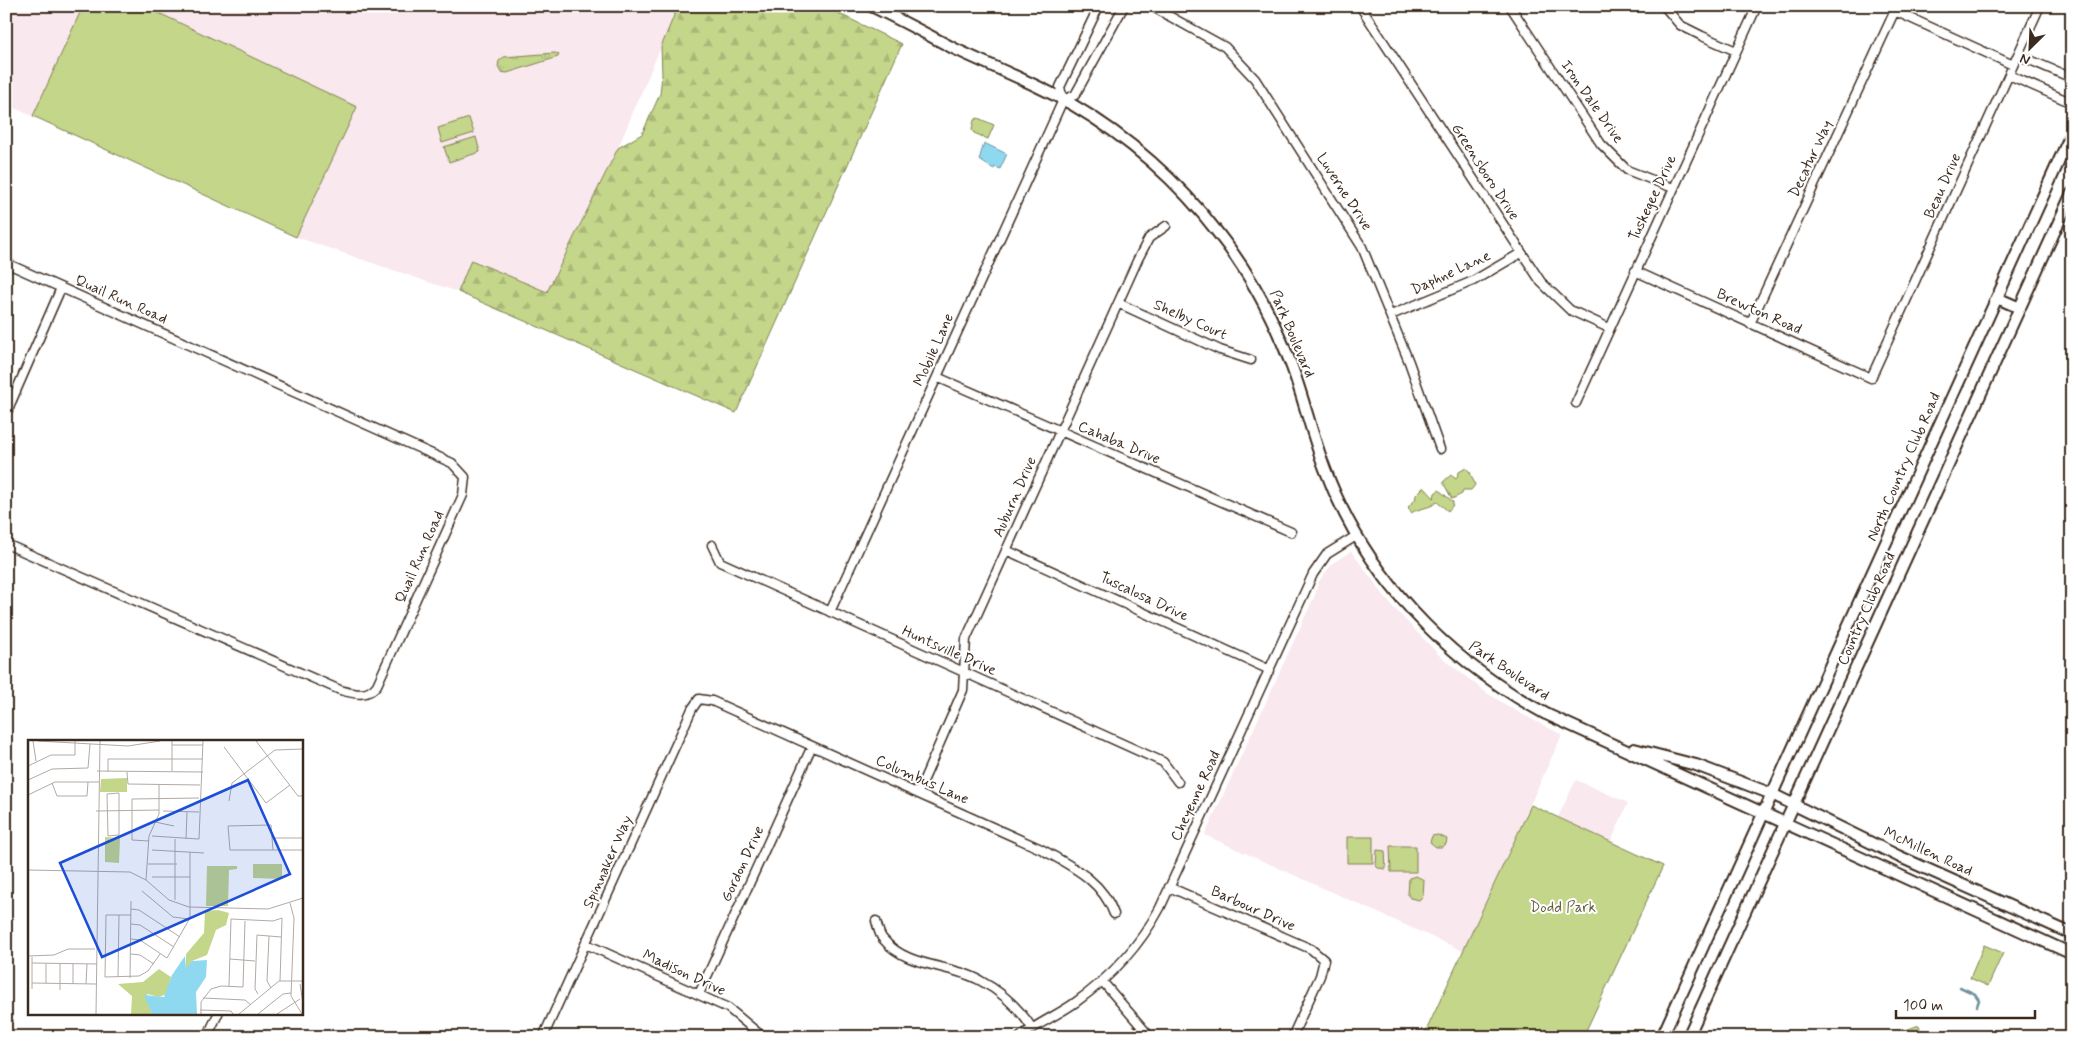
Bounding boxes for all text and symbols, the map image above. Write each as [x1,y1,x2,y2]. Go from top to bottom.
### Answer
north arrow [2006,22,2056,72]
text: N [2017,49,2033,69]
street label: Iron Dale Drive [1556,56,1628,148]
street label: Decatur Way [1784,117,1838,201]
street label: Greensboro Drive [1446,120,1524,224]
street label: Luverne Drive [1311,149,1377,235]
street label: Beau Drive [1920,150,1966,222]
street label: Tuskegee Drive [1624,152,1682,244]
street label: Daphne Lane [1408,246,1494,300]
street label: Quail Run Road [72,271,170,329]
street label: Brewton Road [1713,284,1805,340]
street label: Park Boulevard [1265,287,1319,381]
street label: Shelby Court [1150,295,1230,345]
street label: Mobile Lane [909,310,959,390]
street label: North Country Club Road [1862,389,1946,544]
street label: Cahaba Drive [1075,417,1163,469]
street label: Auburn Drive [988,453,1042,540]
street label: Quail Run Road [391,508,449,606]
street label: Country Club Road [1833,549,1901,669]
street label: Tuscalosa Drive [1096,568,1192,626]
street label: Huntsville Drive [899,621,999,681]
street label: Park Boulevard [1465,637,1553,705]
inset map [28,740,302,1016]
street label: Cheyenne Road [1166,747,1226,844]
street label: Columbus Lane [872,751,972,810]
street label: Spinnaker Way [579,812,638,912]
street label: Gordon Drive [717,822,769,905]
street label: McMillen Road [1880,823,1976,881]
street label: Barbour Drive [1208,881,1299,937]
park label: Dodd Park [1530,898,1596,918]
street label: Madison Drive [639,945,729,1001]
scale bar [1896,988,2034,1020]
text: 100 m [1903,996,1943,1016]

